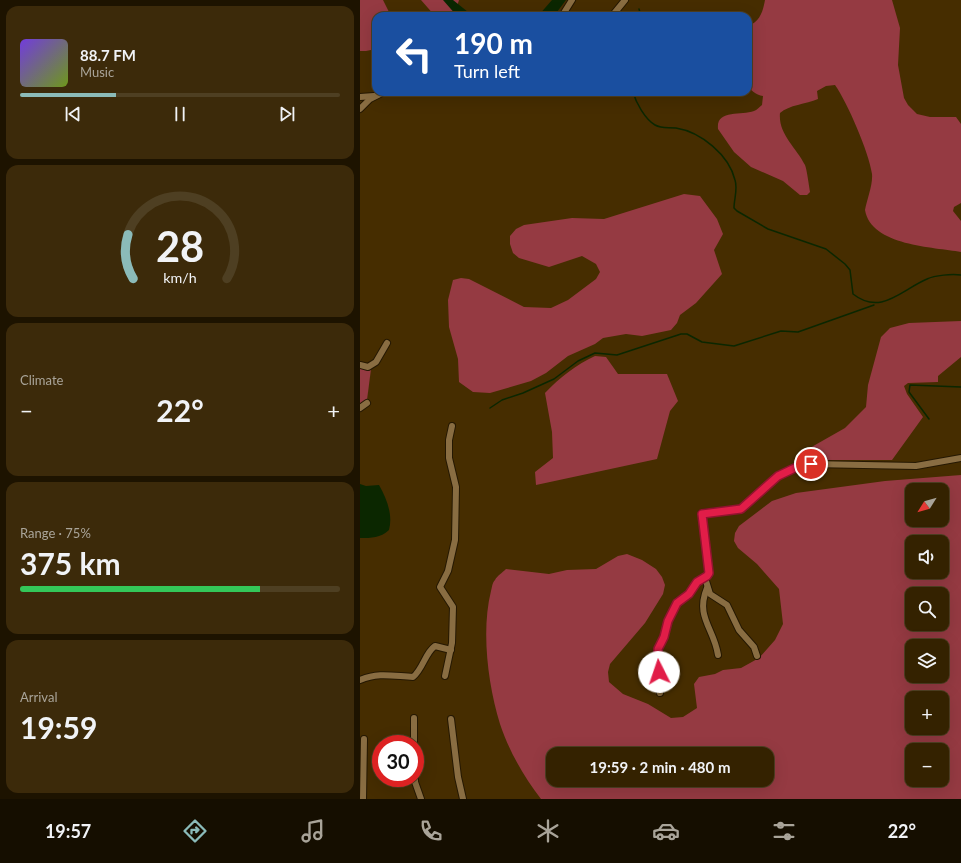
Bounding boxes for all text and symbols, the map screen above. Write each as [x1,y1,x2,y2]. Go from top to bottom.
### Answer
text: 190 m [454,26,533,60]
icon: left [388,28,440,80]
text: 88.7 FM [80,46,136,64]
text: Turn left [454,60,520,82]
text: Music [80,64,114,80]
icon: previous [62,103,84,125]
icon: pause [169,103,191,125]
icon: next [276,103,298,125]
text: 28 [156,221,204,271]
text: km/h [163,268,197,285]
text: Climate [20,372,63,388]
text: 22° [156,392,204,428]
text: − [20,397,33,424]
text: + [327,397,340,424]
pin [794,447,828,481]
icon: arrive [800,453,822,475]
north arrow [905,483,949,527]
map controls [905,483,949,787]
text: Range · 75% [20,525,91,541]
button: sound [905,535,949,579]
text: 375 km [20,545,121,581]
button: search [905,587,949,631]
button: layers [905,639,949,683]
position arrow [638,651,680,693]
text: Arrival [20,689,57,705]
button: + [905,691,949,735]
text: 19:59 [20,709,97,745]
speed limit sign: 30 [372,735,424,787]
button: − [905,743,949,787]
text: 19:59 · 2 min · 480 m [590,758,730,776]
icon: directions [181,817,209,845]
icon: music [299,817,327,845]
icon: phone [417,817,445,845]
icon: climate [534,817,562,845]
icon: car [652,817,680,845]
icon: filters [770,817,798,845]
text: 19:57 [45,820,91,842]
text: 22° [888,820,916,842]

